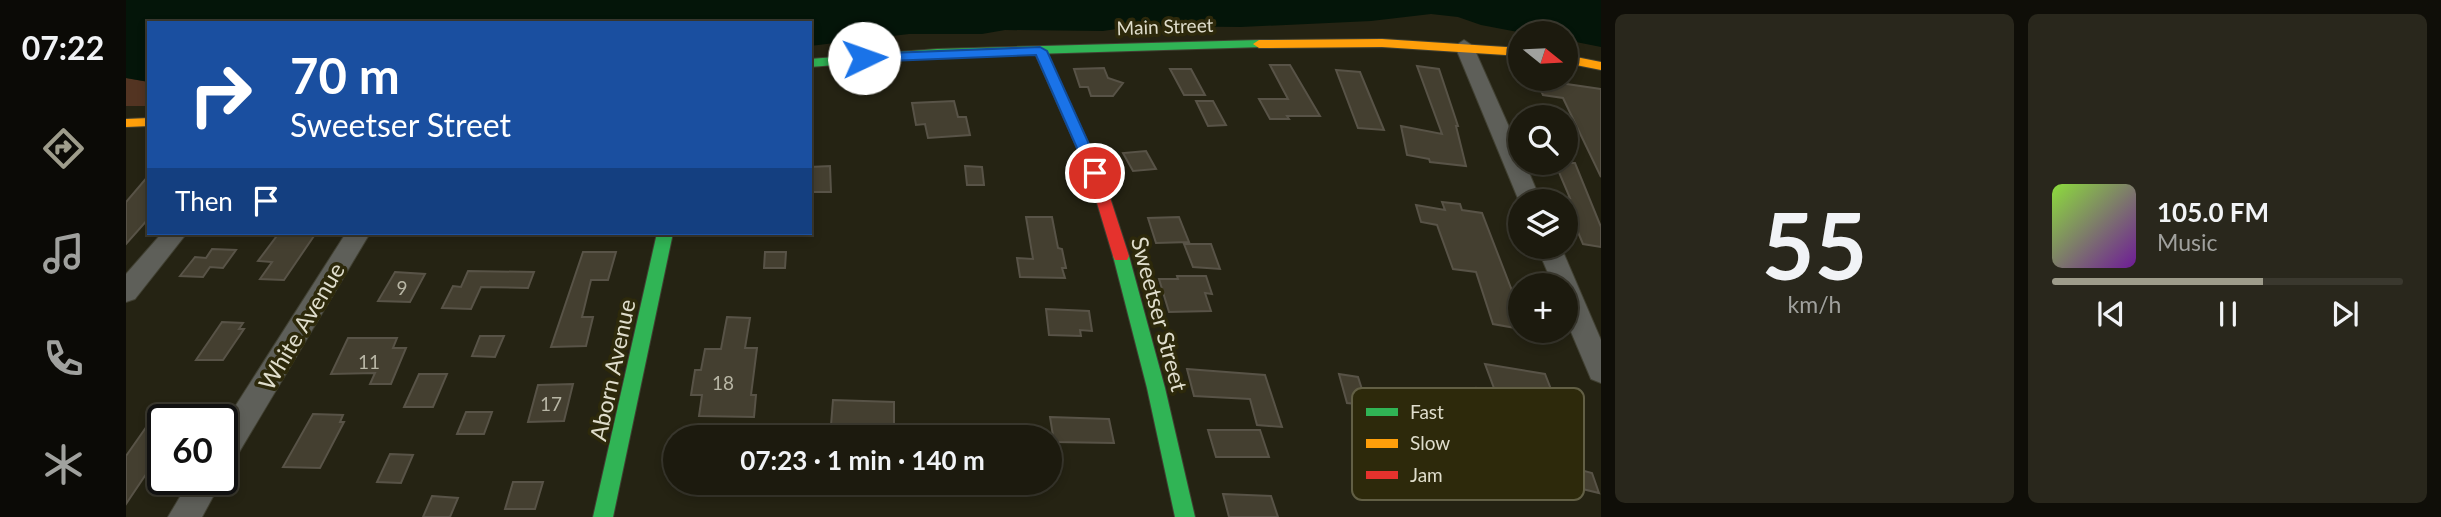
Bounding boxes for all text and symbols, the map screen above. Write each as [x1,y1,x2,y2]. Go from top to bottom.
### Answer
street label: Main Street [1116,13,1214,39]
position arrow [827,21,901,95]
north arrow [1508,21,1578,91]
map controls [1508,21,1578,343]
text: 07:22 [22,28,104,67]
text: 70 m [290,46,400,104]
icon: right [175,49,266,140]
text: Sweetser Street [290,105,511,144]
button: search [1508,105,1578,175]
icon: directions [39,124,88,173]
pin [1065,143,1125,203]
icon: arrive [1076,154,1114,192]
icon: arrive [247,182,285,220]
text: Then [175,185,233,217]
button: layers [1508,189,1578,259]
text: 55 [1762,190,1867,299]
text: 105.0 FM [2157,196,2269,228]
text: Music [2157,228,2217,256]
icon: music [39,229,88,278]
street label: Sweetser Street [1126,234,1194,395]
street label: White Avenue [252,257,350,395]
button: + [1508,273,1578,343]
house number: 9 [396,276,408,299]
text: km/h [1788,290,1841,318]
icon: previous [2092,295,2130,333]
icon: pause [2209,295,2247,333]
icon: next [2326,295,2364,333]
street label: Aborn Avenue [583,297,641,443]
icon: phone [39,334,88,383]
house number: 11 [358,350,380,373]
house number: 18 [712,371,734,394]
legend [1352,388,1584,500]
house number: 17 [540,392,562,415]
text: Fast [1410,400,1444,423]
speed limit sign: 60 [147,404,238,495]
text: Slow [1410,431,1450,454]
icon: climate [39,440,88,489]
text: 07:23 · 1 min · 140 m [740,444,985,476]
text: Jam [1410,463,1443,486]

